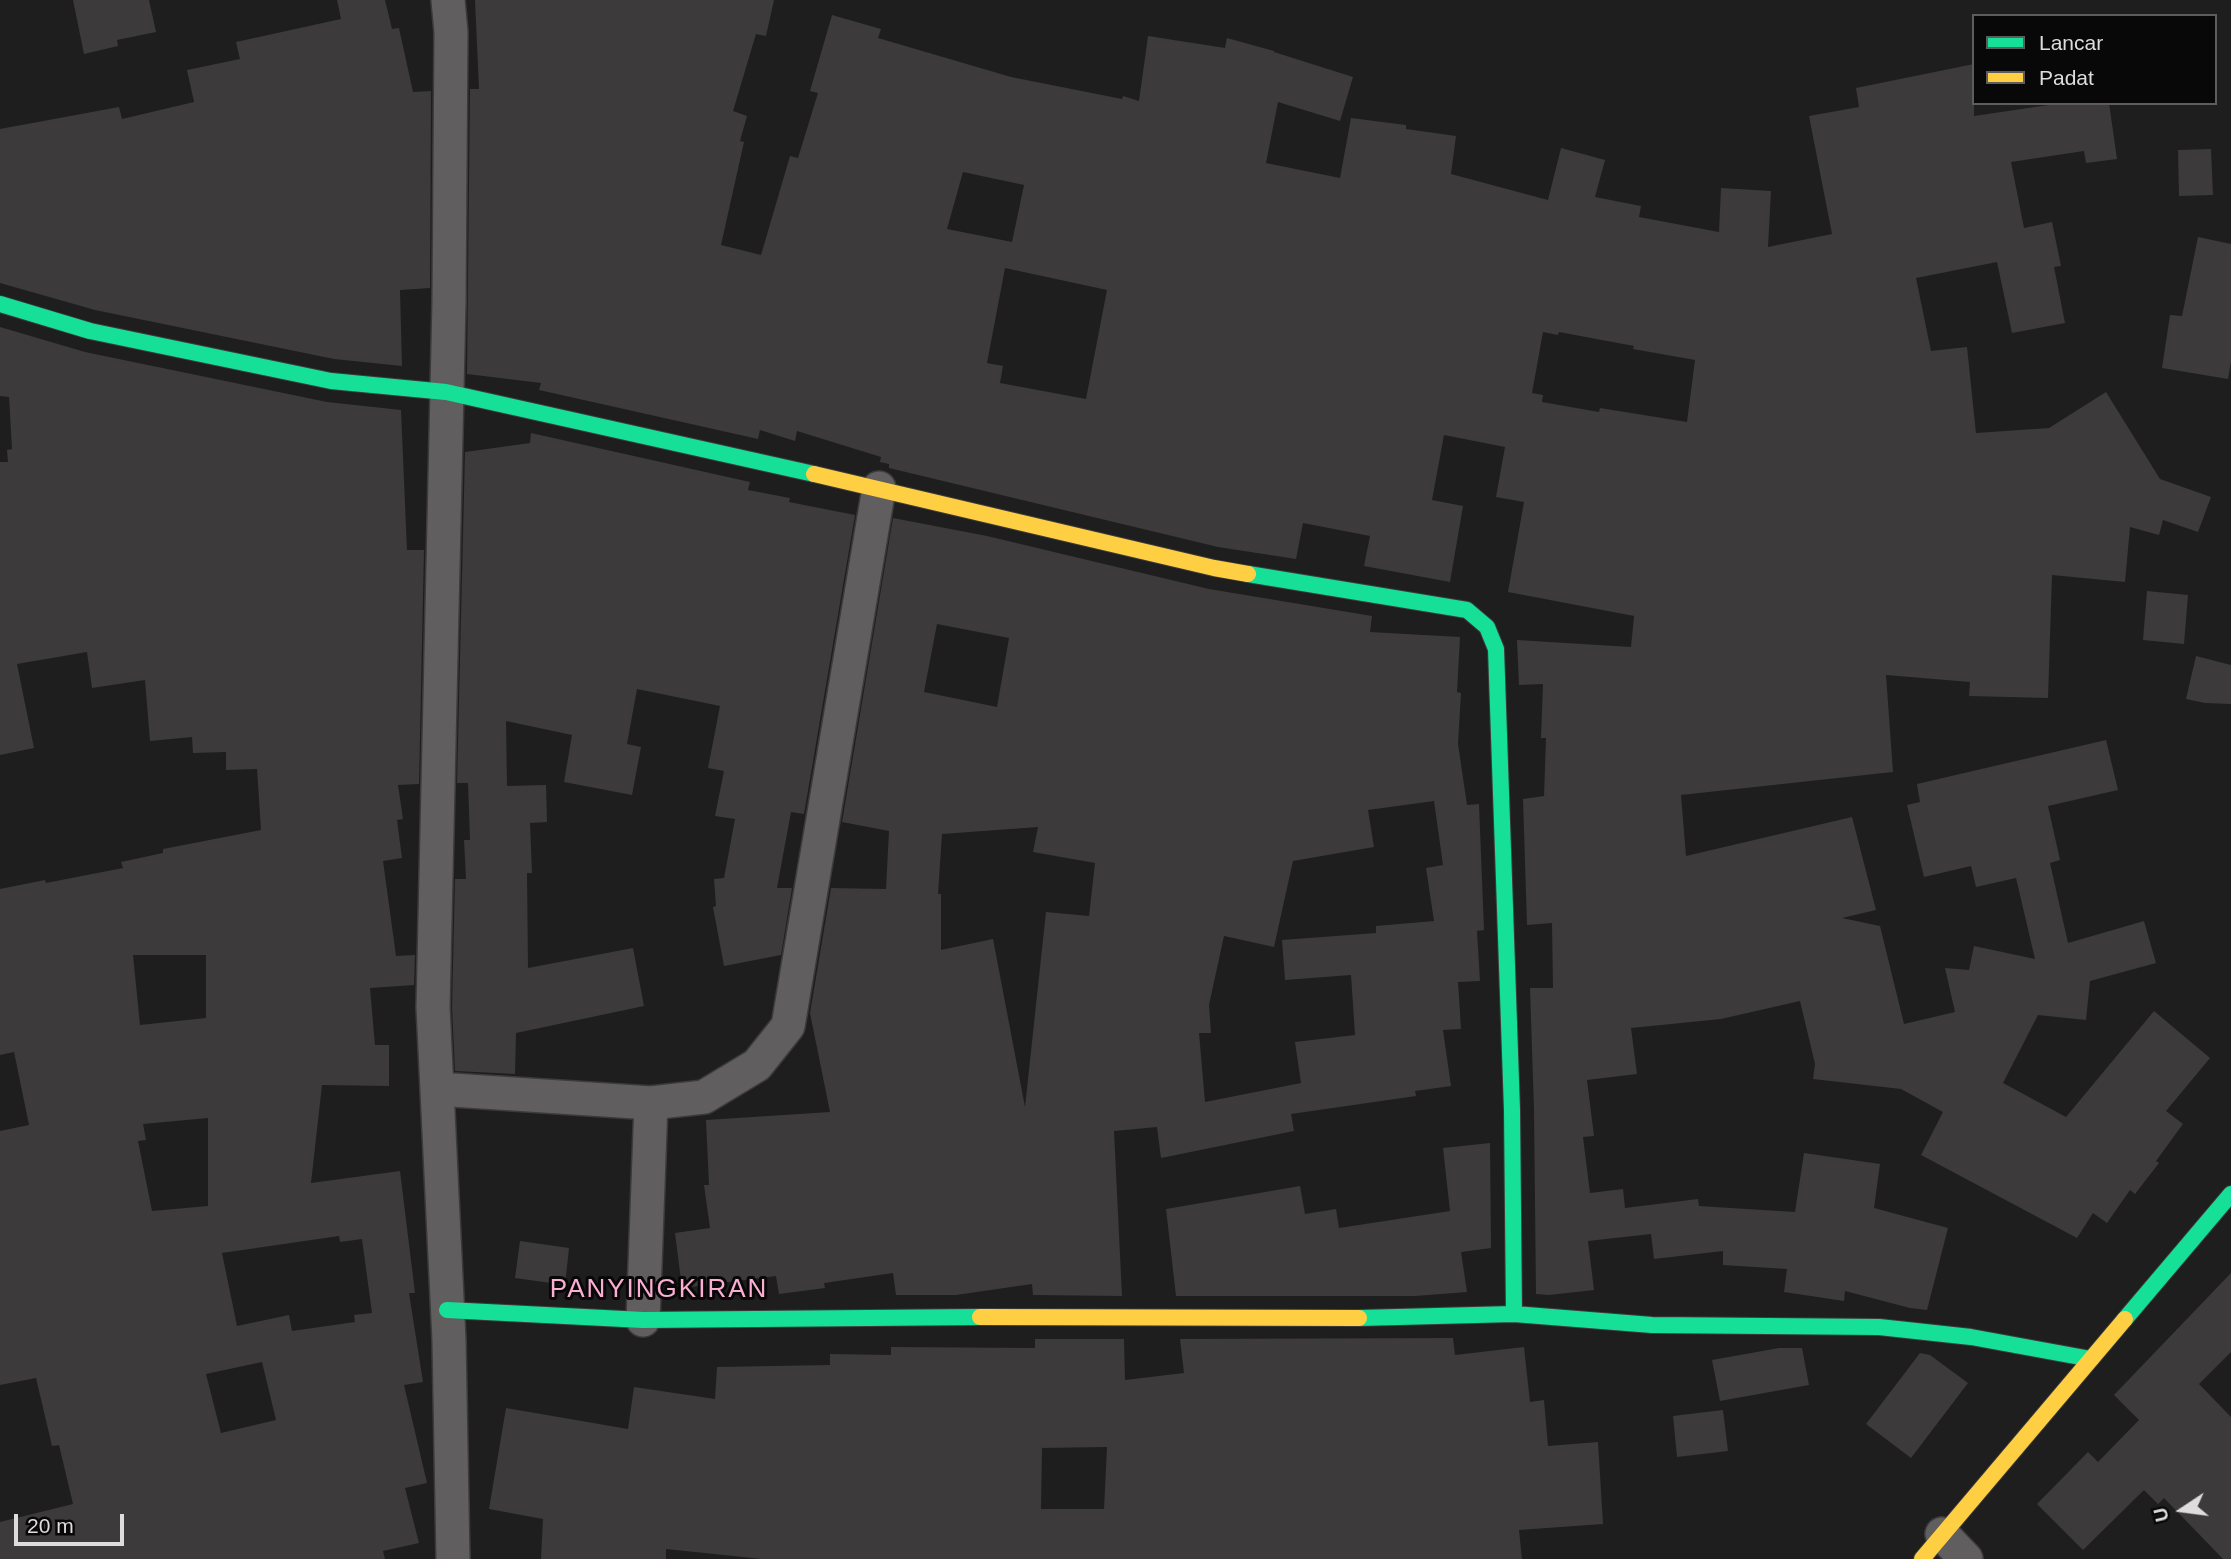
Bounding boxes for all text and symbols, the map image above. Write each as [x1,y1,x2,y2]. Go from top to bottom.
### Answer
legend [1972,14,2217,105]
text: Lancar [2039,31,2103,54]
text: Padat [2039,66,2094,89]
district label: PANYINGKIRAN [551,1274,767,1306]
north arrow [2147,1475,2217,1545]
scale bar [18,1500,128,1544]
text: U [2149,1506,2173,1524]
text: 20 m [27,1514,74,1537]

